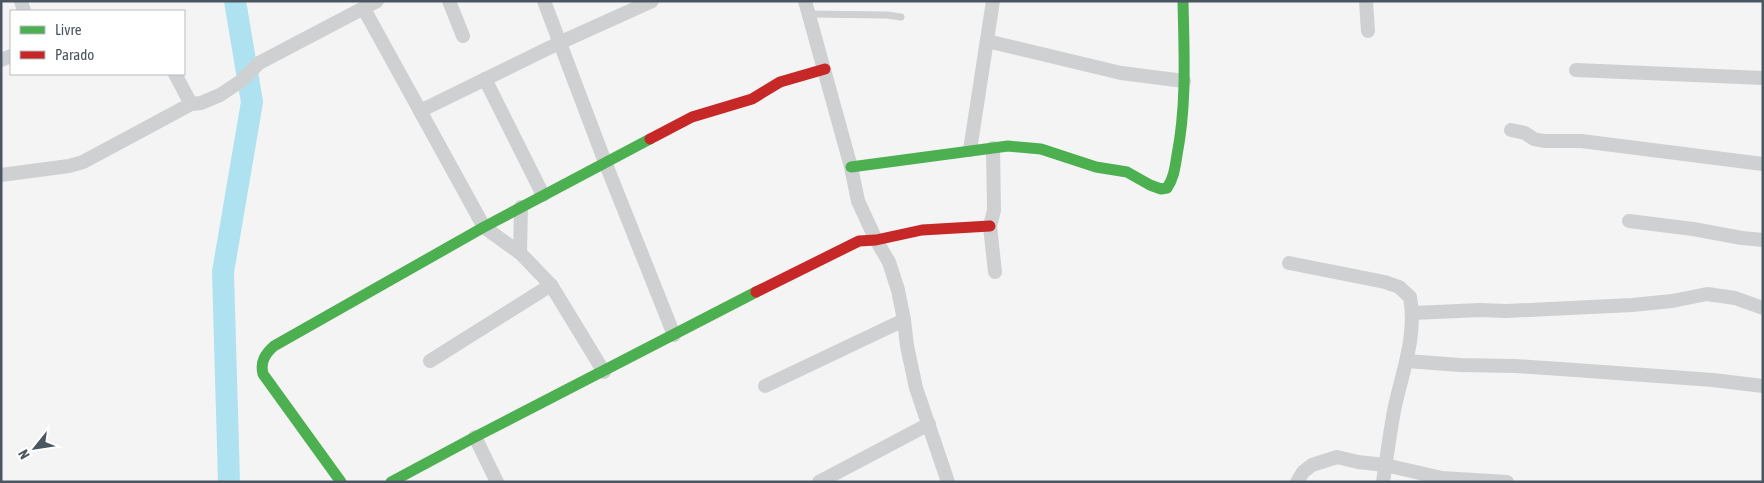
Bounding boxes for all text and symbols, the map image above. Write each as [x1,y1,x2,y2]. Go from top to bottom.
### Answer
legend [10,10,185,75]
text: Livre [55,21,82,38]
text: Parado [55,46,94,63]
north arrow [10,423,60,473]
text: N [15,447,33,462]

